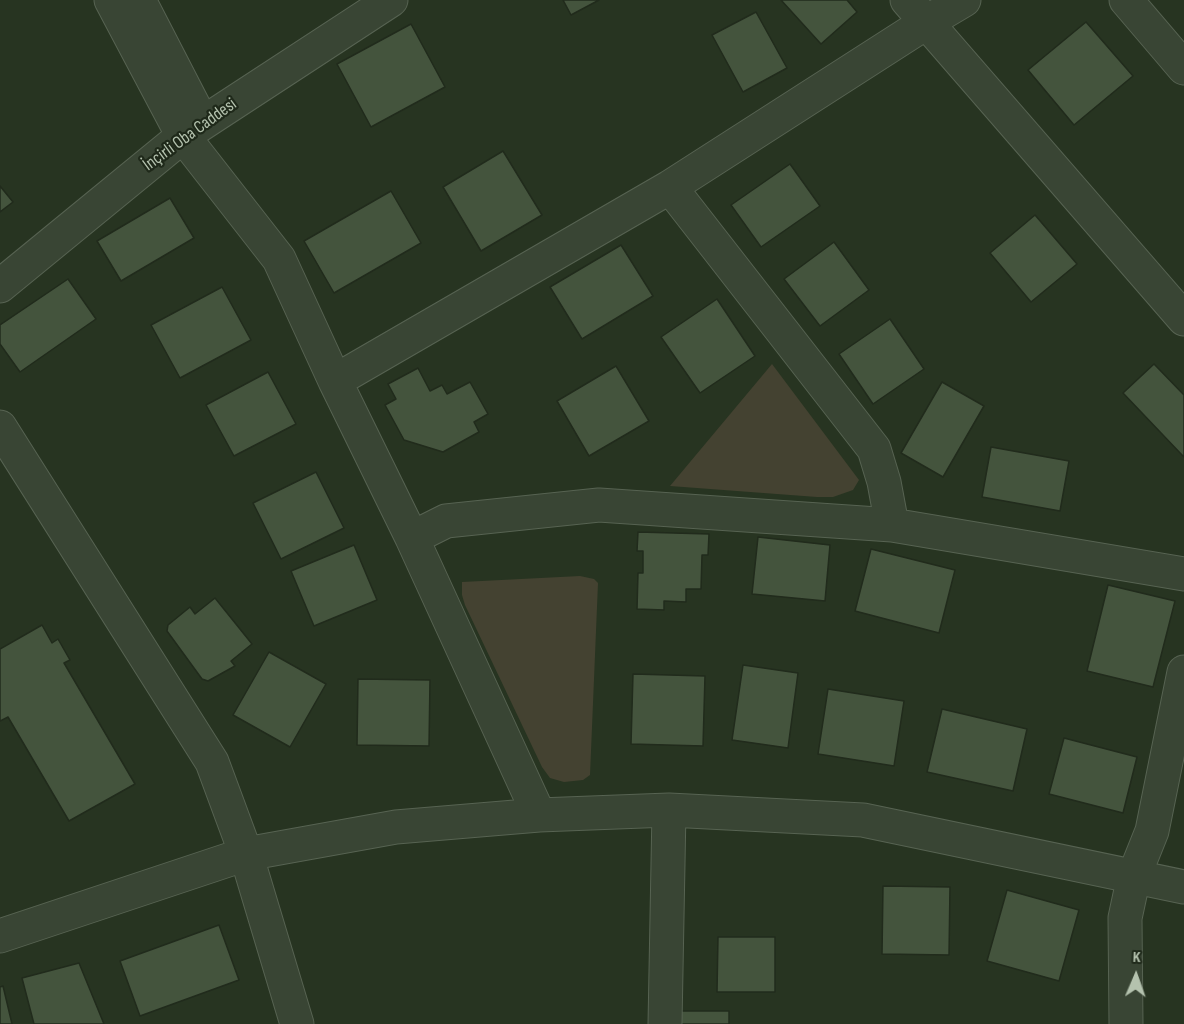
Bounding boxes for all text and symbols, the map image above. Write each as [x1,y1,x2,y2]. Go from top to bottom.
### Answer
street label: İnçirli Oba Caddesi [139,94,241,176]
north arrow [1106,946,1166,1006]
text: K [1132,948,1141,967]

